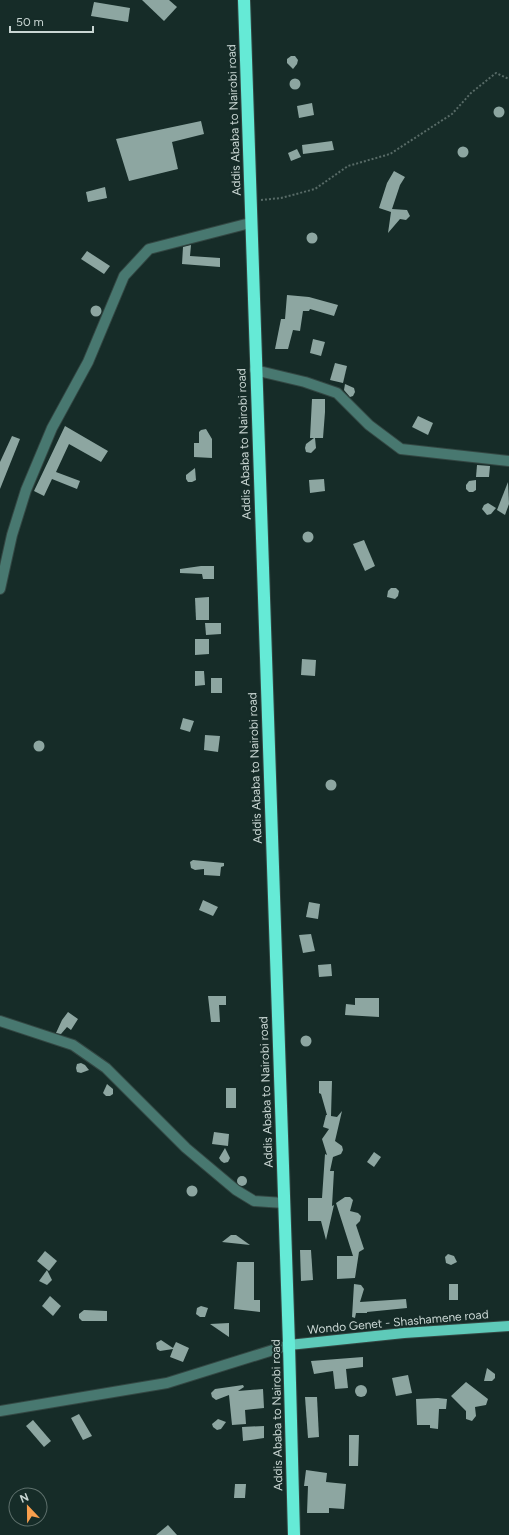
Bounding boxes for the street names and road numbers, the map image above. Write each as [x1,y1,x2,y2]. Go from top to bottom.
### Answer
street label: Addis Ababa to Nairobi road [224,44,244,196]
street label: Addis Ababa to Nairobi road [234,368,254,520]
street label: Addis Ababa to Nairobi road [245,692,265,844]
street label: Addis Ababa to Nairobi road [256,1016,276,1168]
street label: Wondo Genet - Shashamene road [307,1307,489,1337]
street label: Addis Ababa to Nairobi road [269,1339,285,1491]

